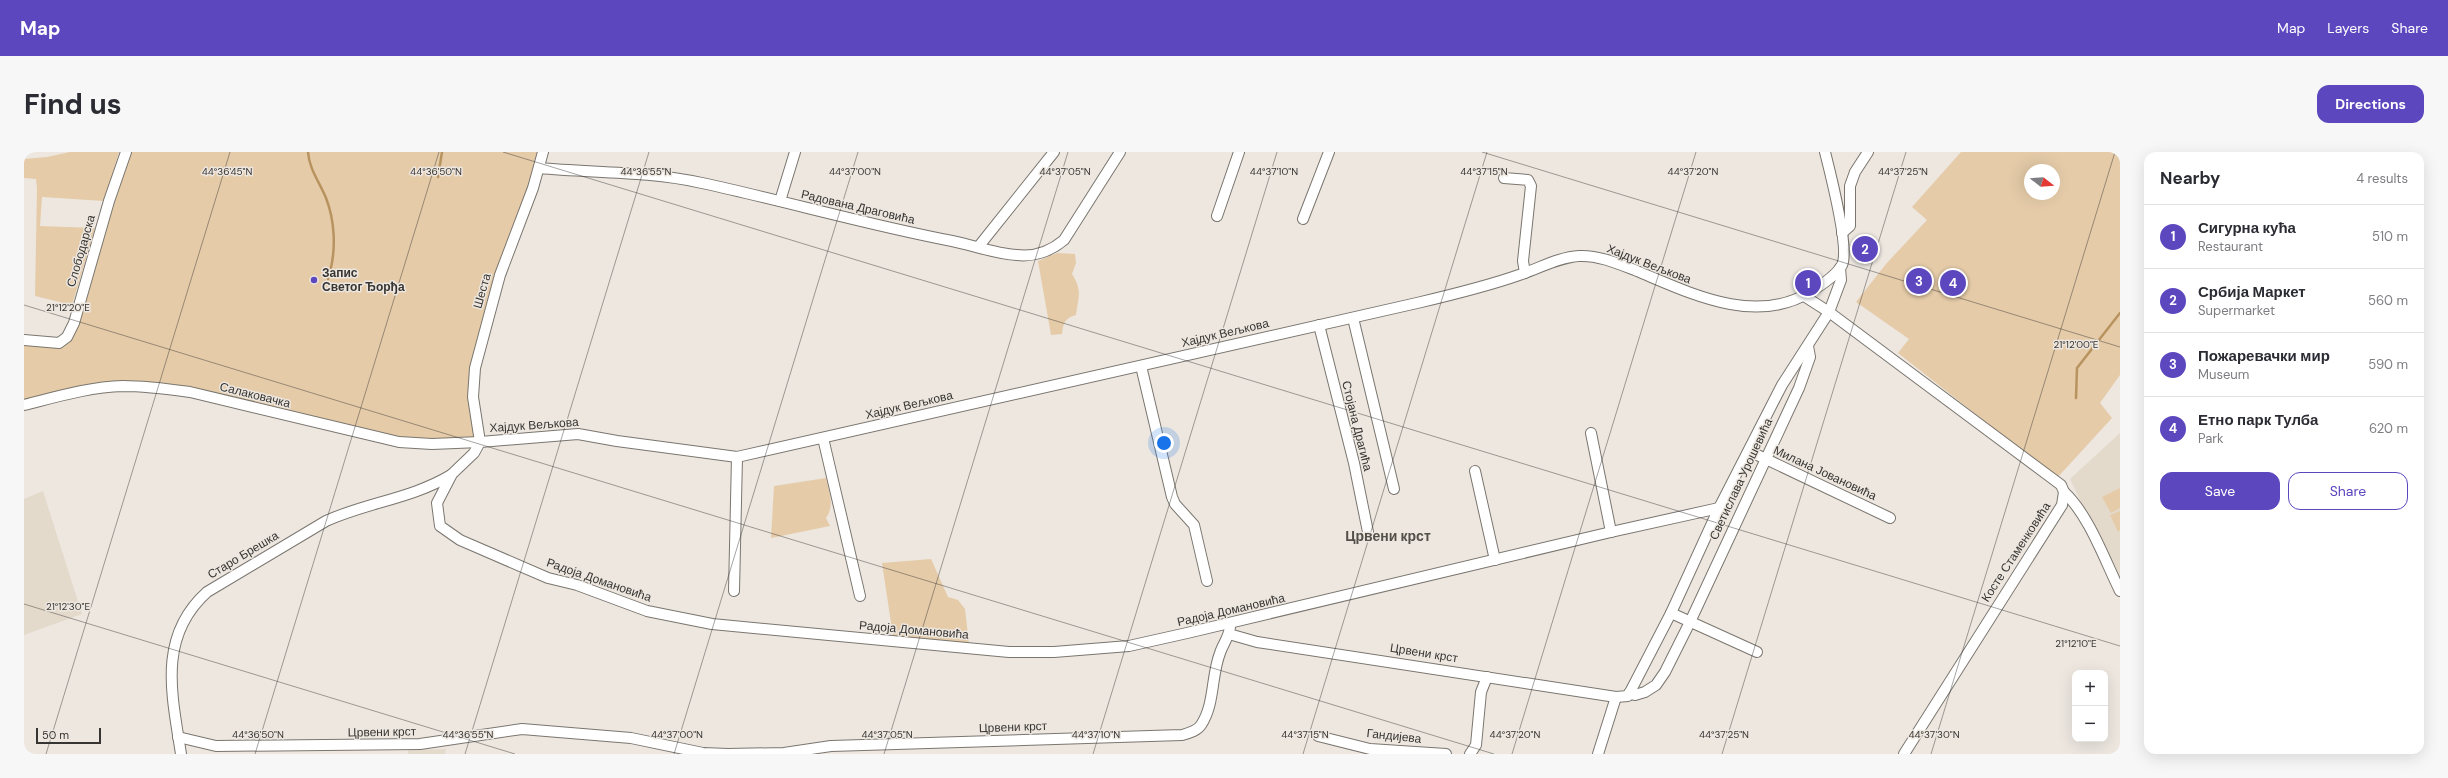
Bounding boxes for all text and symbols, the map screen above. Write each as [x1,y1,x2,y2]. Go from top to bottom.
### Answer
text: Map [20,16,60,41]
text: Map [2277,19,2305,37]
text: Layers [2327,19,2369,37]
text: Share [2391,19,2428,37]
button: Directions [2317,85,2424,123]
text: Find us [24,86,122,123]
north arrow [2024,164,2060,200]
text: 44°36'45"N [202,165,252,178]
text: 44°36'50"N [410,165,462,178]
text: 44°36'55"N [621,165,672,178]
text: 44°37'00"N [829,165,881,178]
text: 44°37'05"N [1039,165,1091,178]
text: 44°37'10"N [1250,165,1298,178]
text: 44°37'15"N [1460,165,1508,178]
text: 44°37'20"N [1668,165,1719,178]
text: 44°37'25"N [1878,165,1928,178]
text: Nearby [2160,167,2220,189]
text: 4 results [2356,170,2408,187]
street label: Радована Драговића [800,186,917,228]
street label: Слободарска [63,213,99,289]
text: Сигурна кућа [2198,218,2296,238]
text: 1 [2171,228,2175,245]
text: 510 m [2372,228,2408,245]
pin: 2 [1852,234,1878,264]
text: Restaurant [2198,238,2263,255]
street label: Хајдук Вељкова [1604,241,1694,288]
place label: Запис Светог Ђорђа [322,265,405,295]
pin: 3 [1906,266,1932,296]
pin: 1 [1795,268,1821,298]
pin: 4 [1940,268,1966,298]
street label: Шеста [469,271,495,310]
marker: Запис Светог Ђорђа [309,275,319,285]
text: Србија Маркет [2198,282,2306,302]
text: 2 [2169,292,2177,309]
text: 560 m [2368,292,2408,309]
text: 21°12'20"E [46,301,90,314]
text: Supermarket [2198,302,2275,319]
street label: Хајдук Вељкова [1180,315,1271,351]
text: 21°12'00"E [2053,338,2099,351]
text: Пожаревачки мир [2198,346,2330,366]
text: 3 [2169,356,2177,373]
text: 590 m [2368,356,2408,373]
text: Museum [2198,366,2249,383]
street label: Салаковачка [218,378,292,412]
street label: Стојана Драгића [1338,379,1376,473]
street label: Хајдук Вељкова [864,387,955,423]
text: Етно парк Тулба [2198,410,2318,430]
street label: Хајдук Вељкова [489,414,579,436]
street label: Светислава Урошевића [1706,415,1776,542]
text: 4 [2169,420,2177,437]
text: 620 m [2369,420,2408,437]
text: Park [2198,430,2224,447]
your location [1154,433,1174,453]
street label: Милана Јовановића [1771,442,1880,504]
button: Save [2160,472,2280,510]
button: Share [2288,472,2408,510]
street label: Косте Стаменковића [1978,499,2054,605]
street label: Старо Брешка [204,527,282,583]
district label: Црвени крст [1345,527,1431,545]
street label: Радоја Домановића [544,555,654,606]
street label: Радоја Домановића [1176,590,1287,630]
text: 21°12'30"E [46,600,90,613]
street label: Радоја Домановића [858,617,970,643]
text: 21°12'10"E [2055,637,2097,650]
street label: Црвени крст [1389,640,1460,666]
map controls [2072,670,2108,742]
button: + [2072,670,2108,706]
button: − [2072,706,2108,742]
street label: Црвени крст [979,718,1048,736]
street label: Црвени крст [348,723,417,741]
street label: Гандијева [1366,725,1423,747]
scale bar [36,726,101,745]
text: 50 m [42,728,69,742]
text: 44°36'50"N [232,728,284,741]
text: 44°36'55"N [443,728,494,741]
text: 44°37'00"N [651,728,703,741]
text: 44°37'05"N [861,728,913,741]
text: 44°37'10"N [1072,728,1120,741]
text: 44°37'15"N [1281,728,1329,741]
text: 44°37'20"N [1490,728,1541,741]
text: 44°37'25"N [1699,728,1749,741]
text: 44°37'30"N [1908,728,1960,741]

